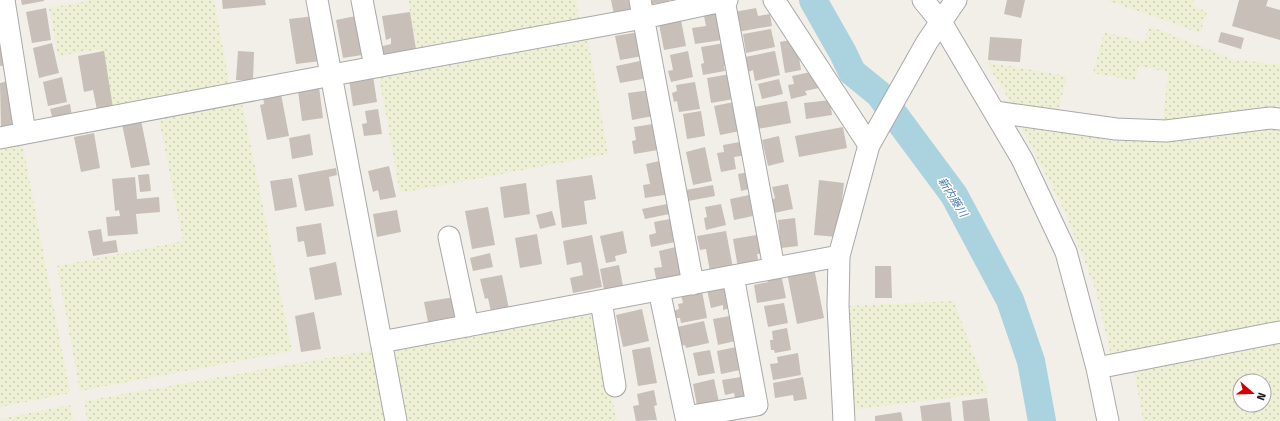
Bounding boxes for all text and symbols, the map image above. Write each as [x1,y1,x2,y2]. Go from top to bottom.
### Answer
water label: 新内藤川 [935,175,970,220]
north arrow [1232,373,1272,413]
text: N [1254,391,1268,402]

